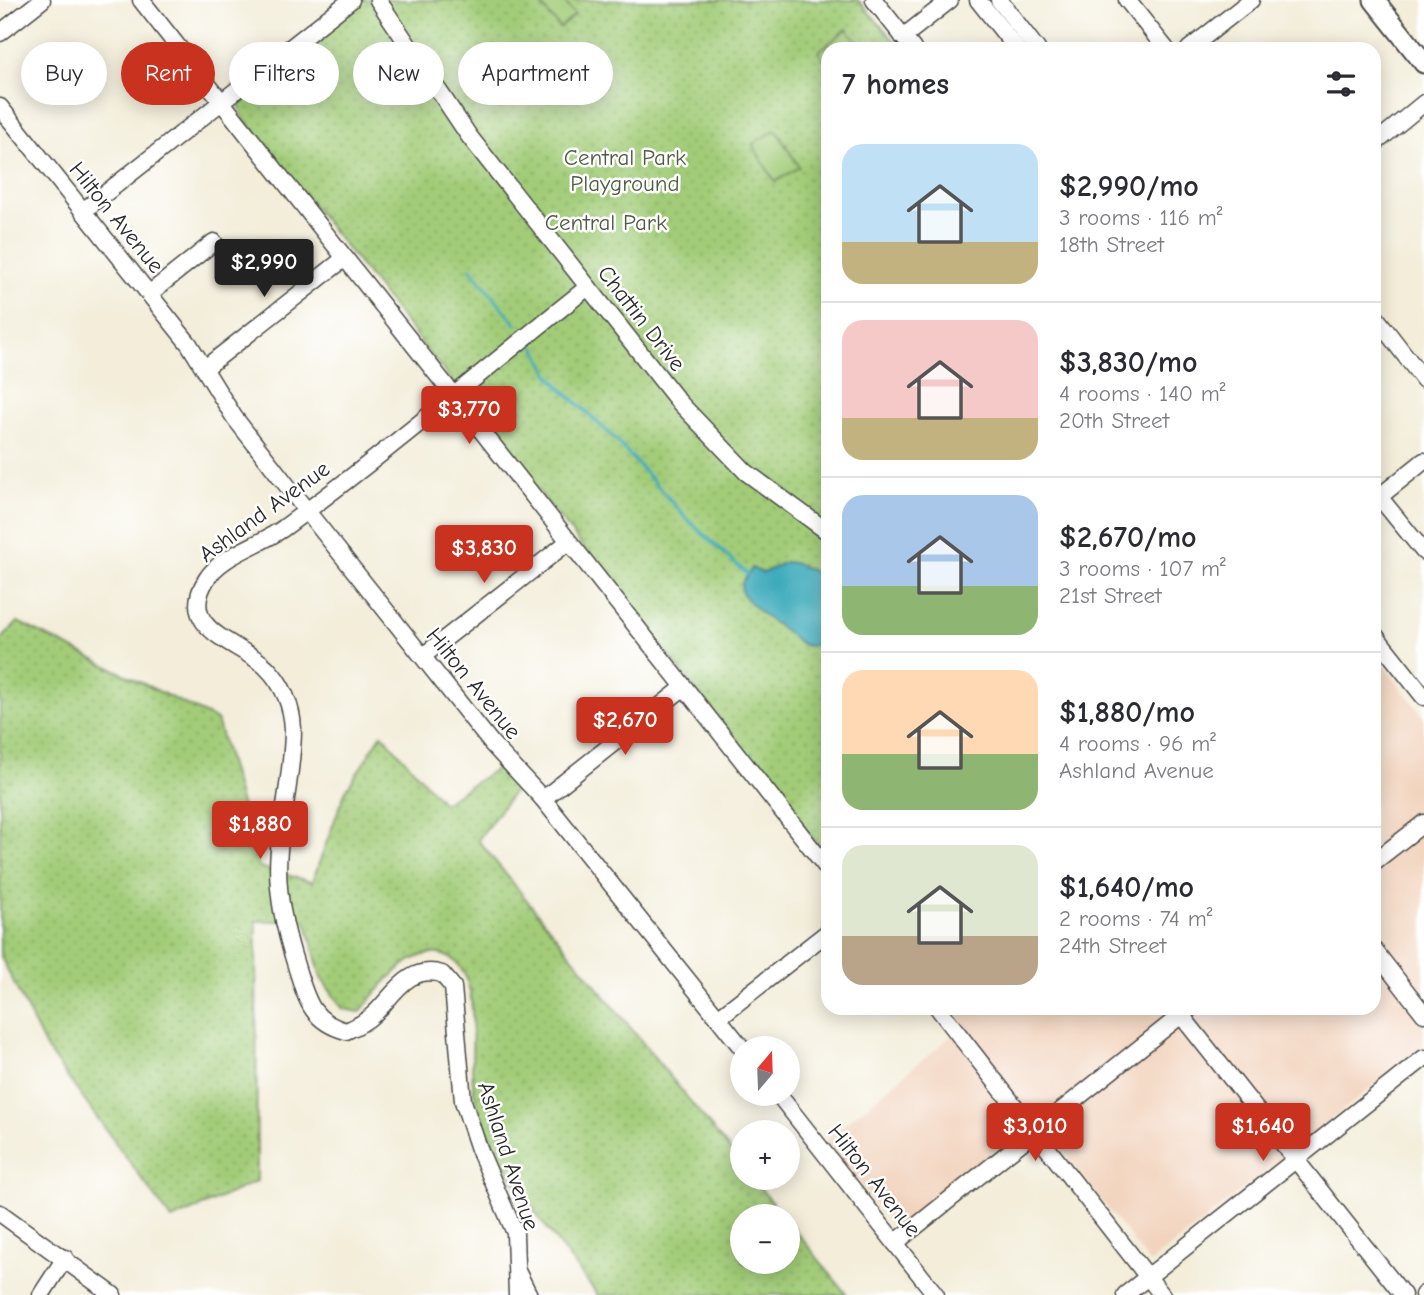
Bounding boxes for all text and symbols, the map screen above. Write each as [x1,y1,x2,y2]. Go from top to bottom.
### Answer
chip: Buy [21,42,107,105]
chip: Rent [121,42,215,105]
chip: Filters [229,42,339,105]
chip: New [353,42,444,105]
chip: Apartment [458,42,613,105]
icon: filters [1322,65,1360,103]
text: 7 homes [842,67,949,102]
park label: Central Park Playground [564,144,686,197]
street label: Hilton Avenue [64,156,170,278]
text: $2,990/mo [1059,169,1199,204]
icon: home [898,172,982,256]
text: 3 rooms · 116 m² [1059,204,1223,231]
park label: Central Park [545,209,667,236]
text: 18th Street [1059,231,1164,258]
pin: $2,990 [207,240,321,299]
text: $2,990 [231,248,297,275]
street label: Chattin Drive [592,260,691,376]
text: $3,830/mo [1059,345,1197,380]
icon: home [898,348,982,432]
text: 4 rooms · 140 m² [1059,380,1226,407]
pin: $3,770 [412,386,526,446]
text: $3,770 [437,395,501,422]
text: 20th Street [1059,407,1169,434]
street label: Ashland Avenue [194,455,335,568]
text: $2,670/mo [1059,520,1197,555]
icon: home [898,523,982,607]
pin: $3,830 [427,526,541,585]
text: $3,830 [451,534,517,561]
text: 3 rooms · 107 m² [1059,555,1226,582]
text: 21st Street [1059,582,1162,609]
street label: Hilton Avenue [421,622,527,744]
text: $1,880/mo [1059,695,1195,730]
pin: $2,670 [568,698,682,757]
icon: home [898,698,982,782]
text: $2,670 [592,706,658,733]
text: 4 rooms · 96 m² [1059,730,1216,757]
text: Ashland Avenue [1059,757,1214,784]
pin: $1,880 [203,802,317,861]
text: $1,880 [228,810,292,837]
text: $1,640/mo [1059,870,1194,905]
icon: home [898,873,982,957]
text: 2 rooms · 74 m² [1059,905,1212,932]
text: 24th Street [1059,932,1166,959]
north arrow [730,1036,800,1106]
map controls [730,1036,800,1274]
street label: Ashland Avenue [472,1078,545,1234]
pin: $3,010 [978,1104,1092,1163]
pin: $1,640 [1206,1104,1320,1163]
text: $3,010 [1003,1112,1067,1139]
text: $1,640 [1231,1112,1295,1139]
street label: Hilton Avenue [822,1119,927,1242]
button: + [730,1120,800,1190]
button: − [730,1204,800,1274]

